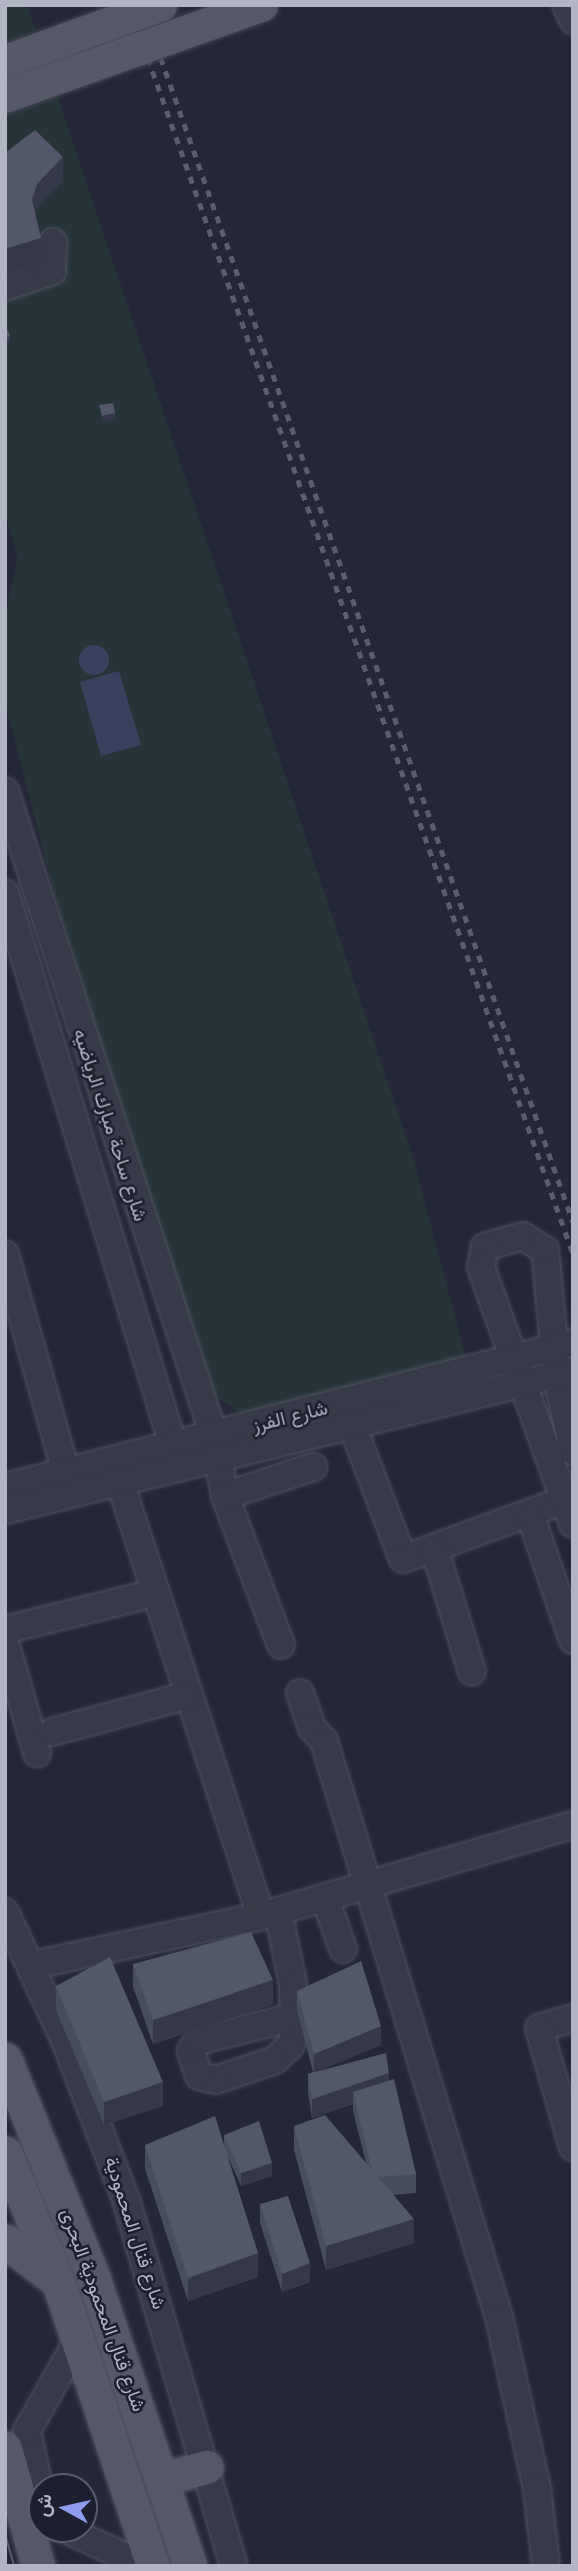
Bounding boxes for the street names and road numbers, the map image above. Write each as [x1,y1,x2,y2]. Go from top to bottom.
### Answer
street label: شارع ساحة مبارك الرياضيه [68,1026,152,1224]
street label: شارع الفرز [250,1397,330,1437]
street label: شارع قنال المحمودية [100,2154,170,2312]
street label: شارع قنال المحمودية البحرى [56,2205,150,2415]

